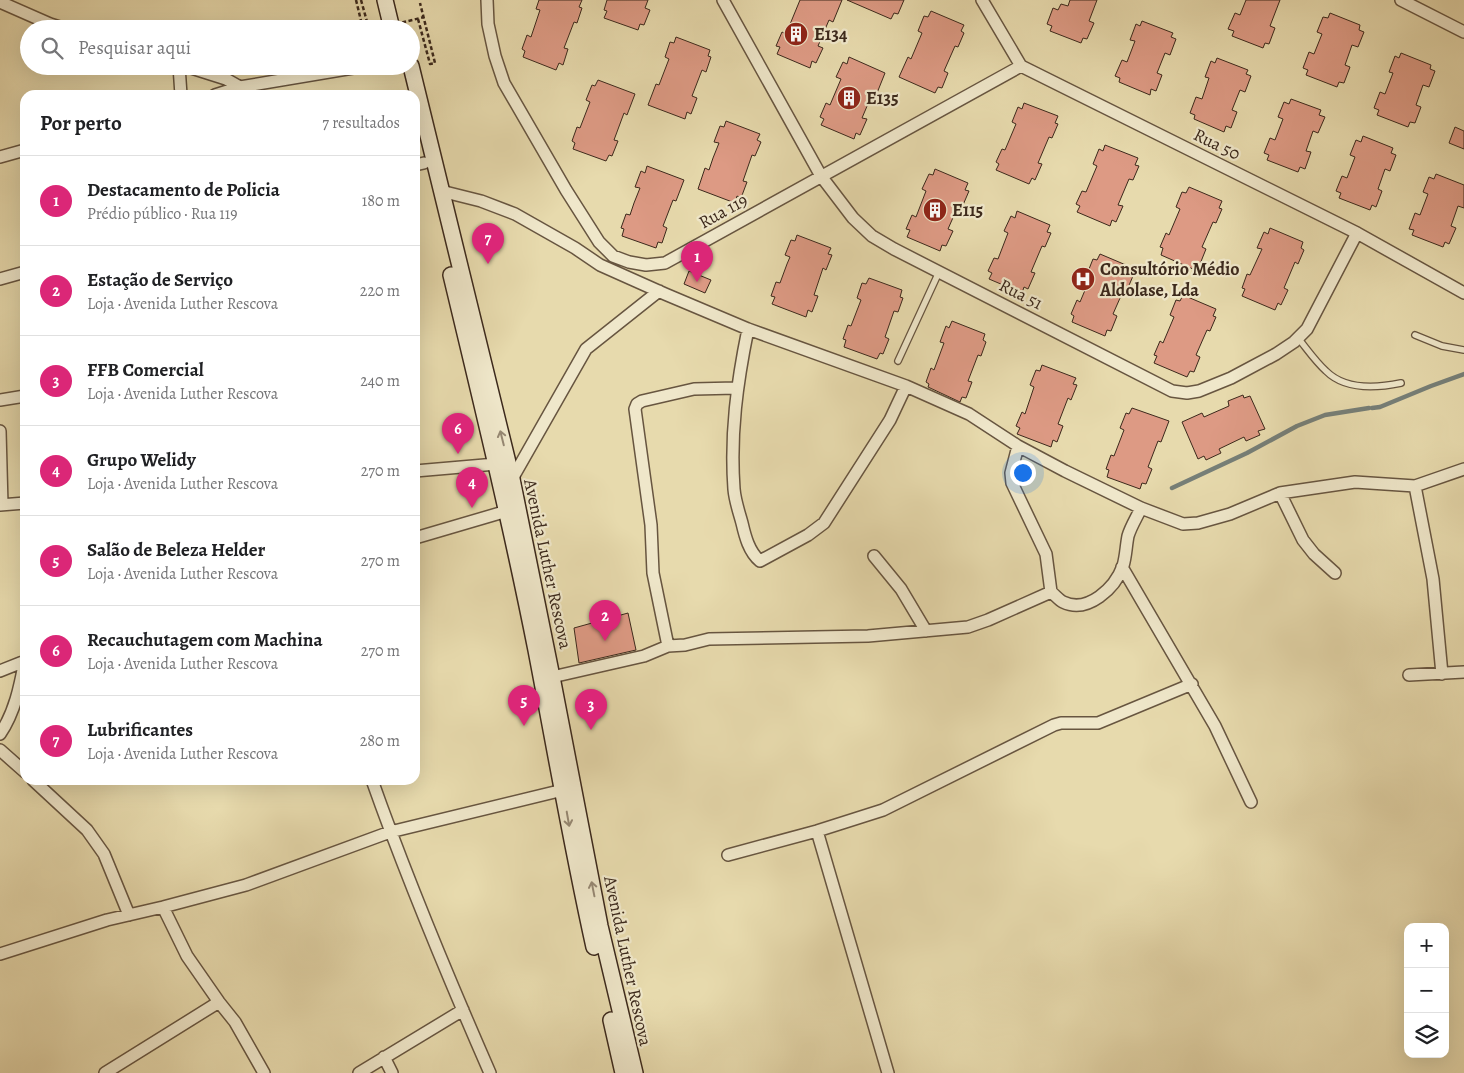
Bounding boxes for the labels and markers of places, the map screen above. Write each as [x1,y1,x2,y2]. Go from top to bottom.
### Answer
building icon: E134 [783,21,809,47]
place label: E134 [814,22,848,46]
building icon: E135 [836,85,862,111]
place label: E135 [866,86,899,110]
building icon: E115 [922,197,948,223]
place label: E115 [952,198,984,222]
pin: 7 [472,223,504,264]
pin: 1 [681,241,713,282]
place label: Consultório Médio Aldolase, Lda [1099,257,1240,302]
hospital icon: Consultório Médio Aldolase, Lda [1070,266,1096,292]
pin: 6 [442,413,474,454]
pin: 4 [456,467,488,508]
pin: 2 [589,600,621,641]
pin: 5 [508,685,540,726]
pin: 3 [575,689,607,730]

